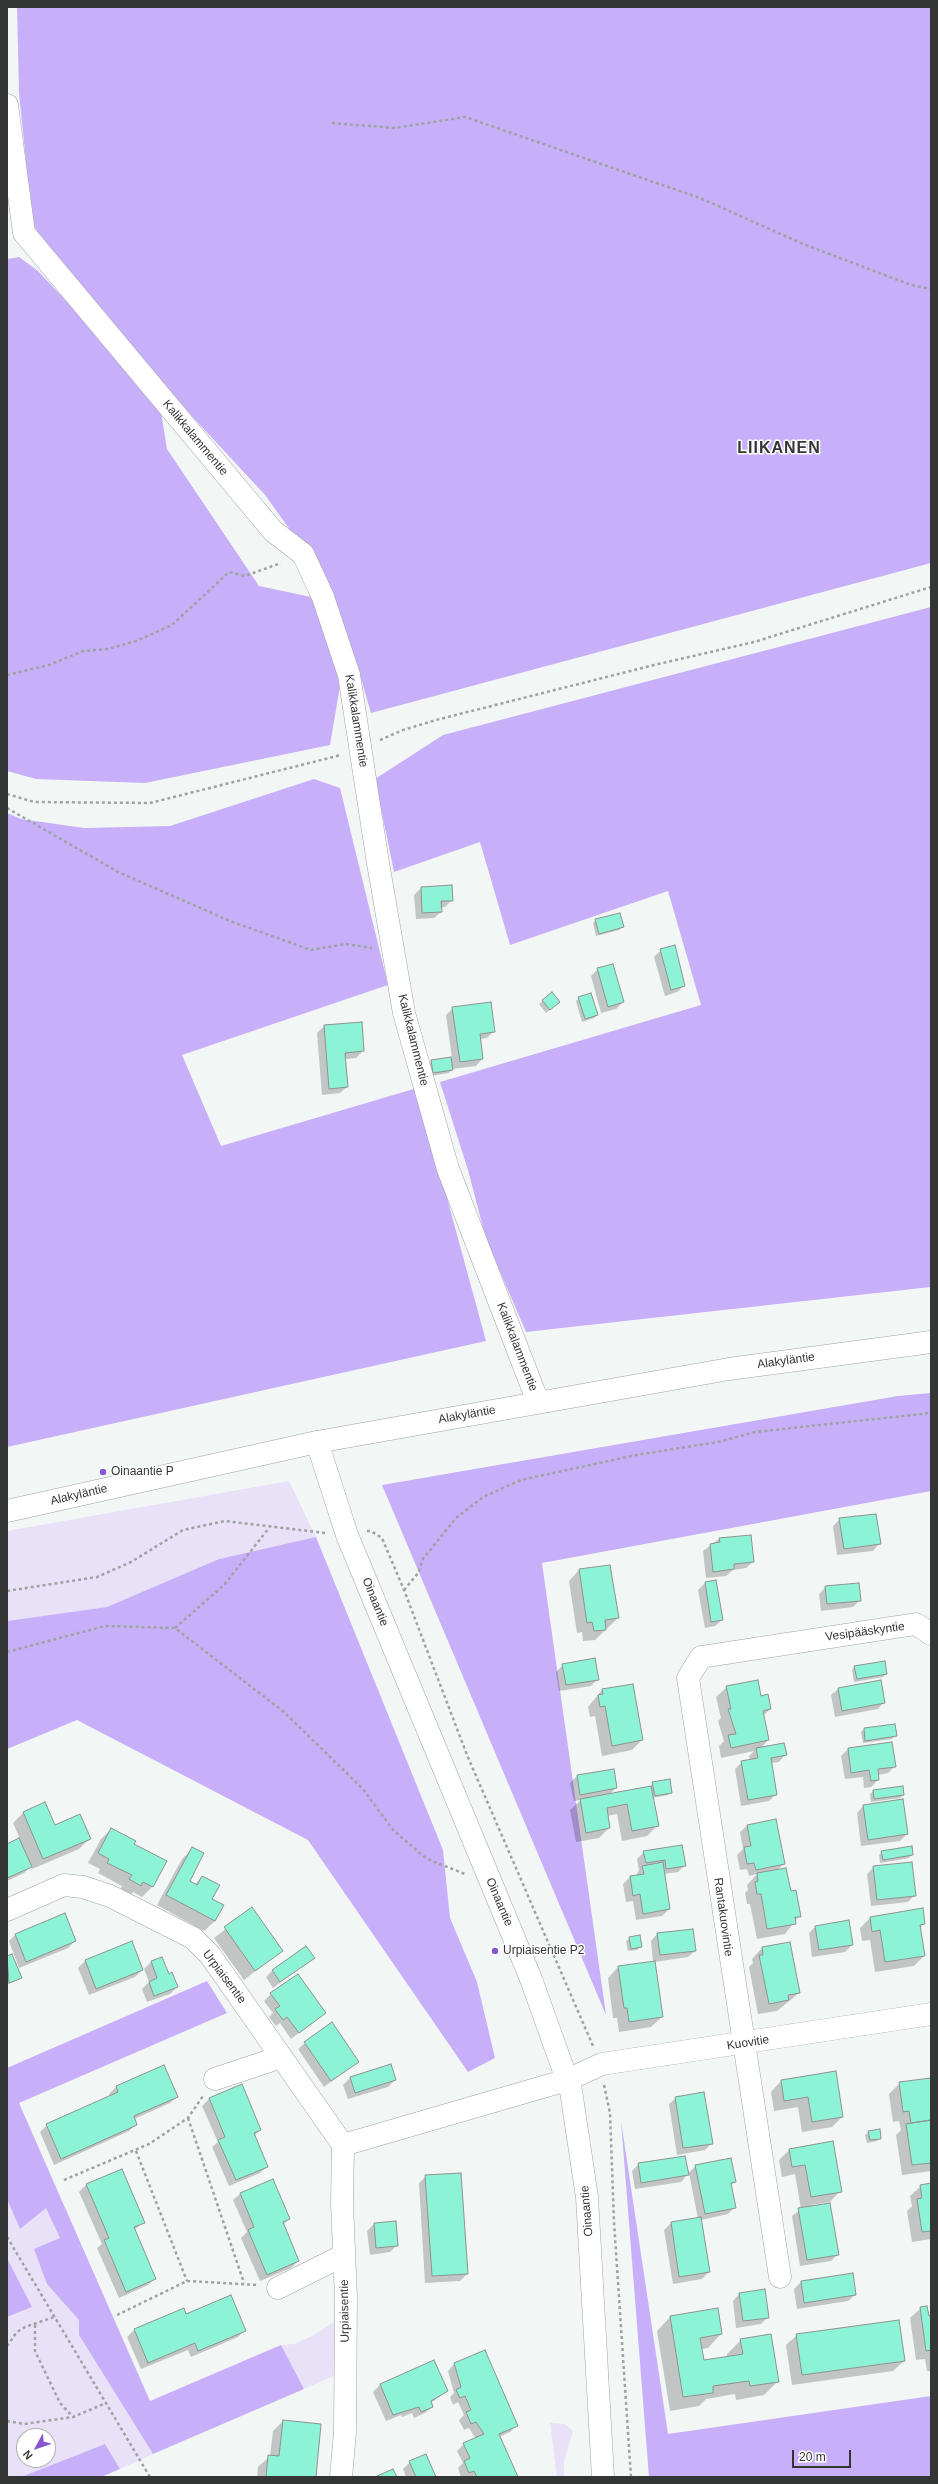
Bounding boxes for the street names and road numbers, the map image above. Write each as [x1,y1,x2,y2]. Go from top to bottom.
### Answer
street label: Kalikkalammentie [159,397,231,479]
street label: Kalikkalammentie [342,673,370,769]
street label: Kalikkalammentie [395,993,431,1087]
street label: Kalikkalammentie [493,1301,541,1393]
street label: Alakyläntie [756,1350,816,1372]
street label: Alakyläntie [437,1403,497,1427]
street label: Alakyläntie [49,1481,109,1509]
street label: Oinaantie [359,1575,391,1629]
street label: Vesipääskyntie [824,1619,906,1645]
street label: Oinaantie [482,1876,516,1928]
street label: Rantakuovintie [710,1877,736,1957]
street label: Urpiaisentie [199,1947,249,2007]
street label: Kuovitie [726,2033,770,2053]
street label: Oinaantie [578,2185,596,2237]
street label: Urpiaisentie [337,2279,353,2343]

